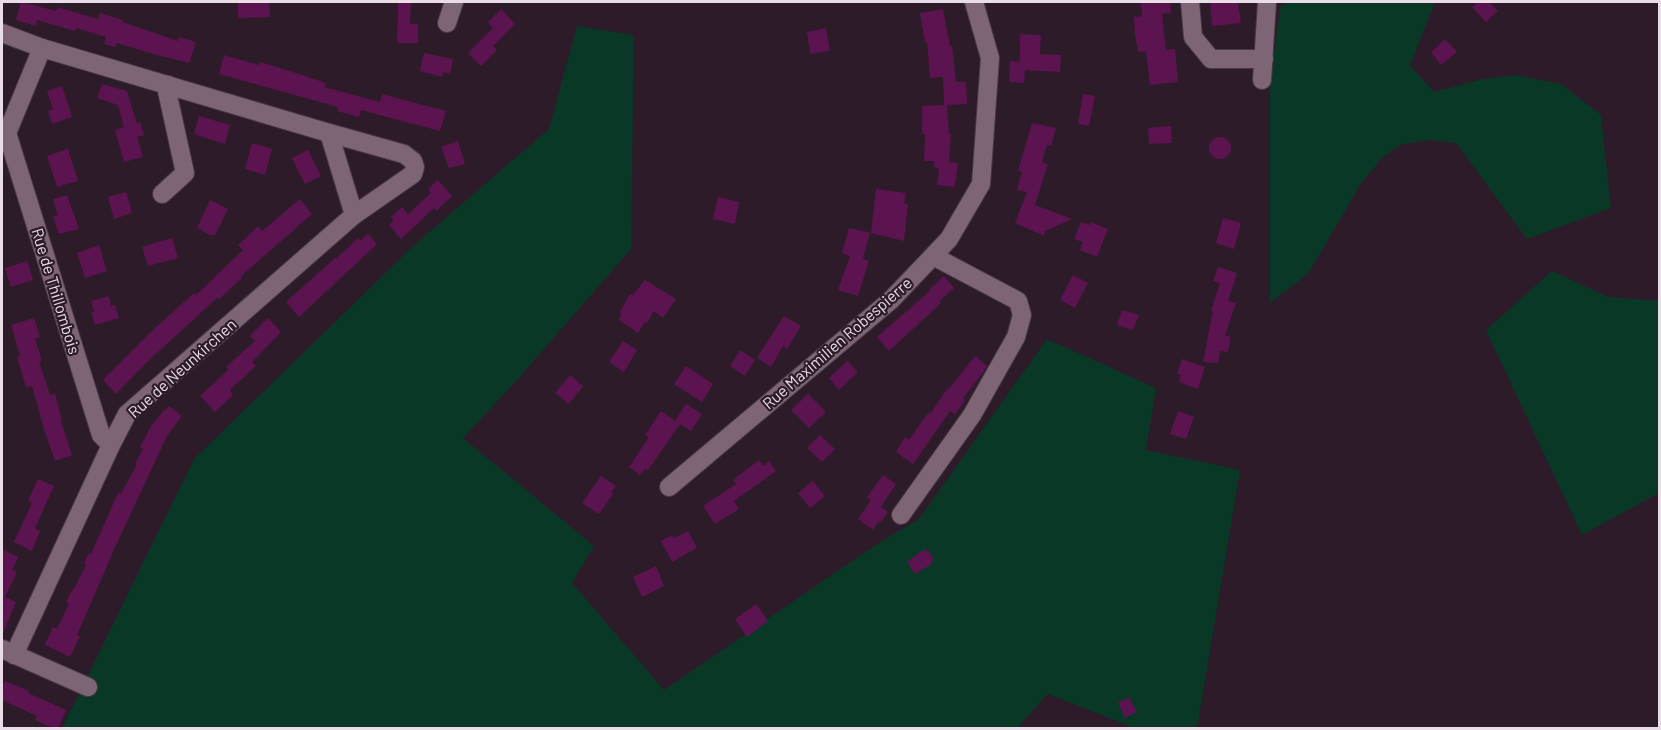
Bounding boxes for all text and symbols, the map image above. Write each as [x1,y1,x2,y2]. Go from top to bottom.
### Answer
street label: Rue de Thillombois [28,226,85,356]
street label: Rue Maximilien Robespierre [758,273,915,413]
street label: Rue de Neunkirchen [124,314,240,421]

